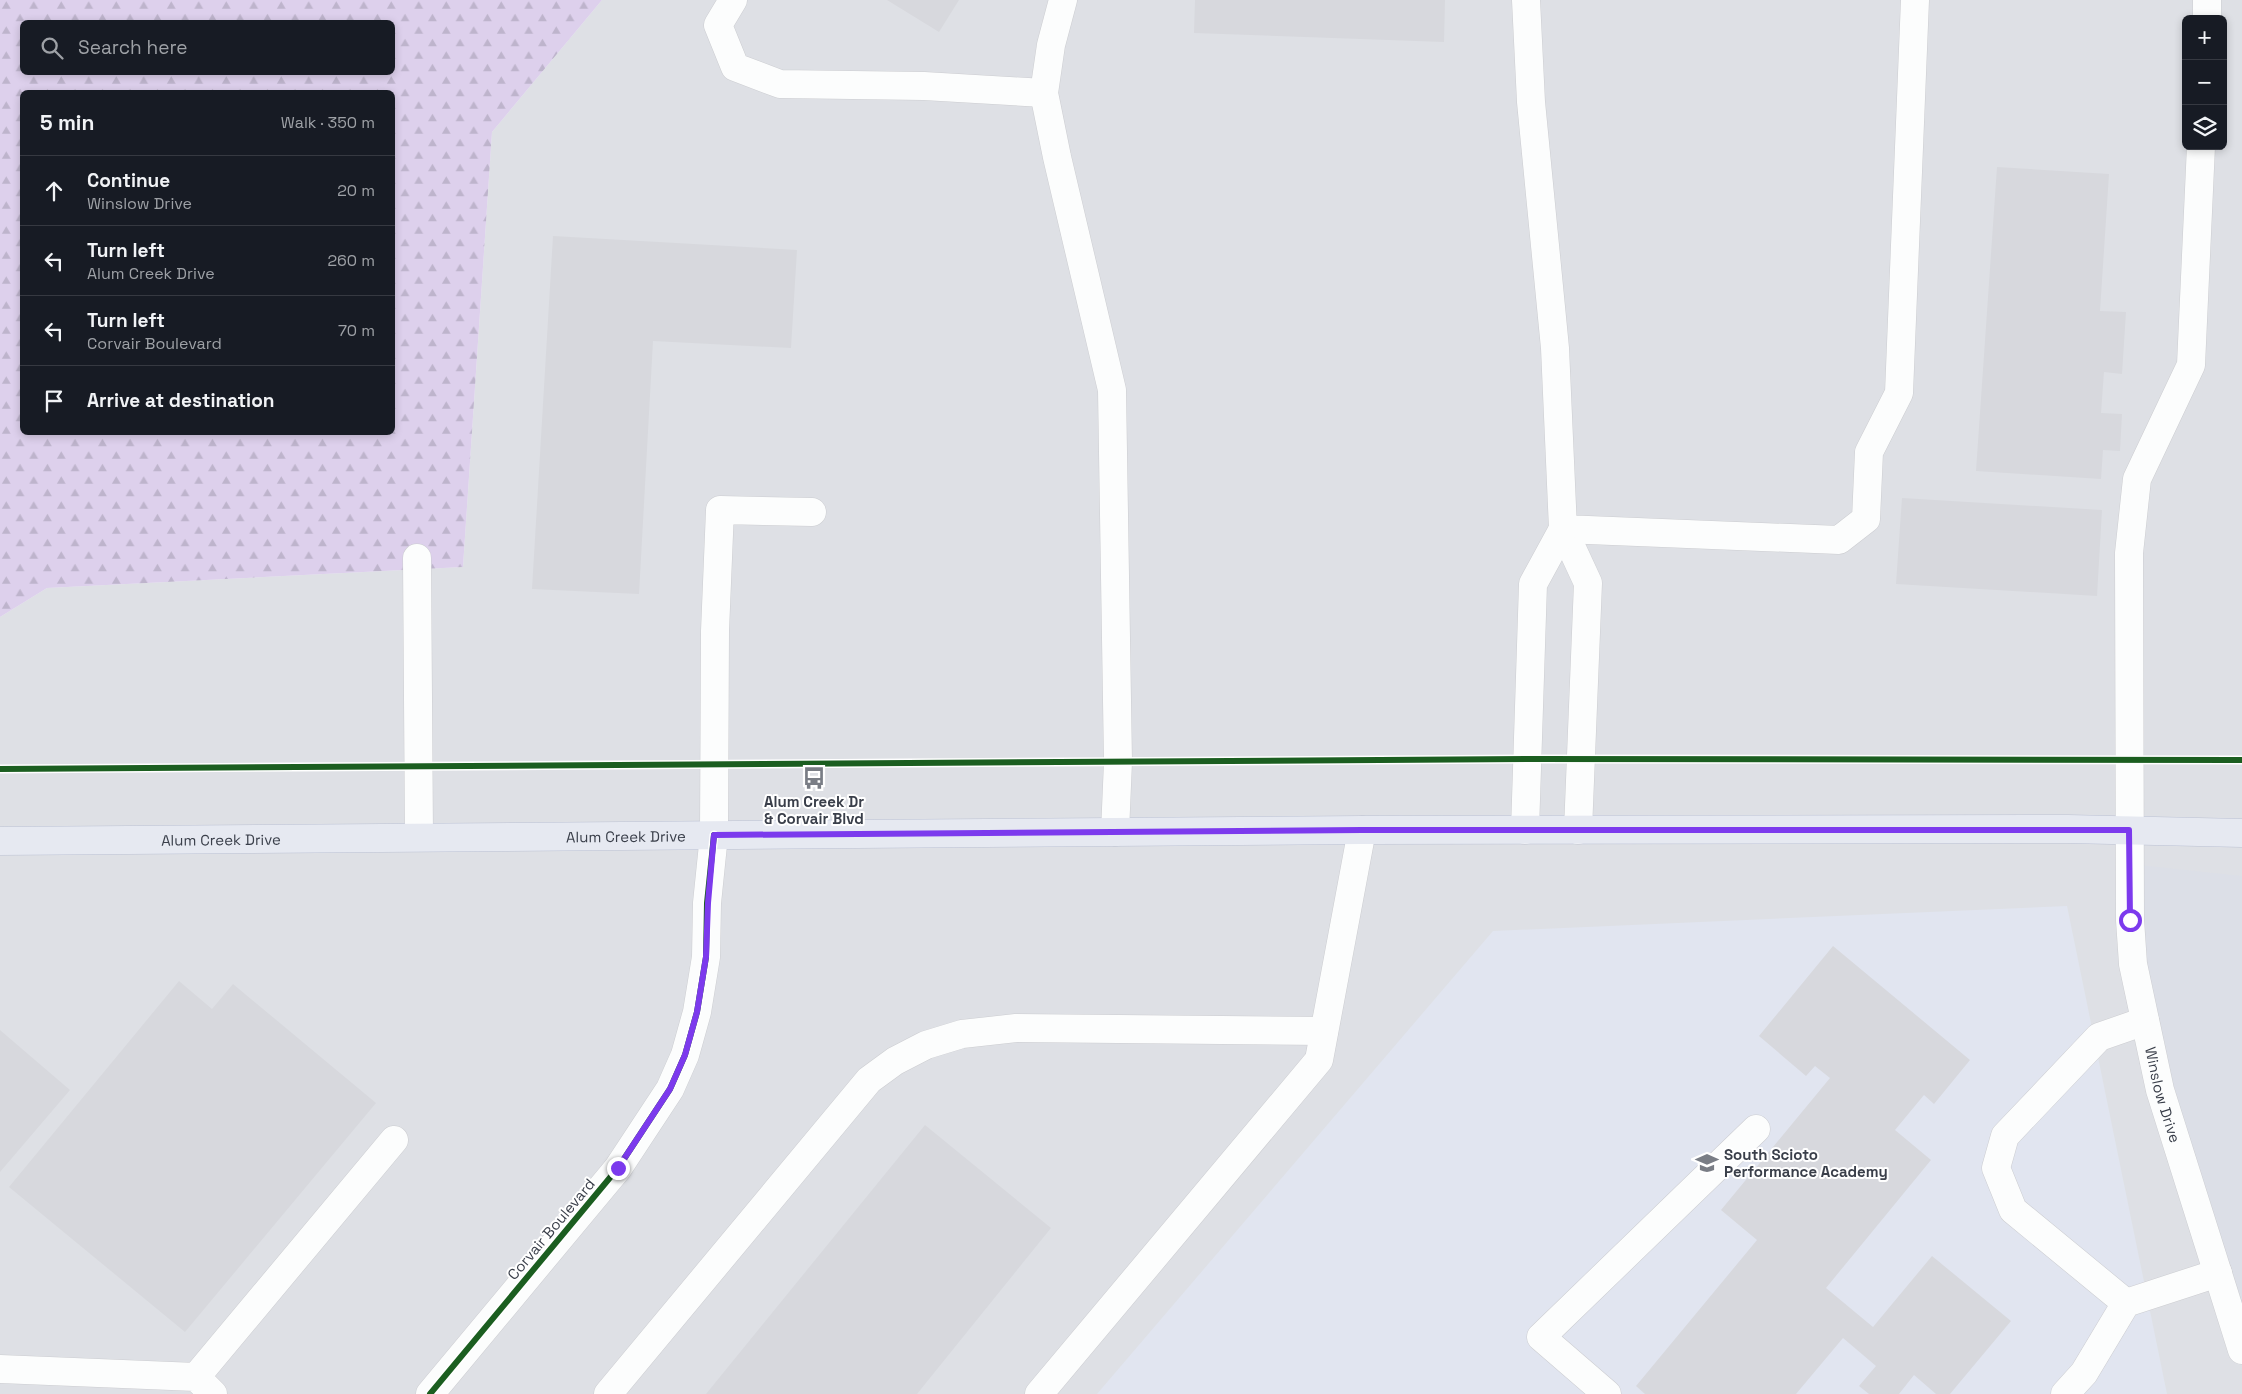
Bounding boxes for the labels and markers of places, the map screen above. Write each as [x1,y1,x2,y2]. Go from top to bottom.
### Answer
bus stop icon: Alum Creek Dr & Corvair Blvd [801,765,827,791]
place label: Alum Creek Dr & Corvair Blvd [764,792,864,828]
place label: South Scioto Performance Academy [1724,1145,1888,1181]
school or university icon: South Scioto Performance Academy [1694,1150,1720,1176]

